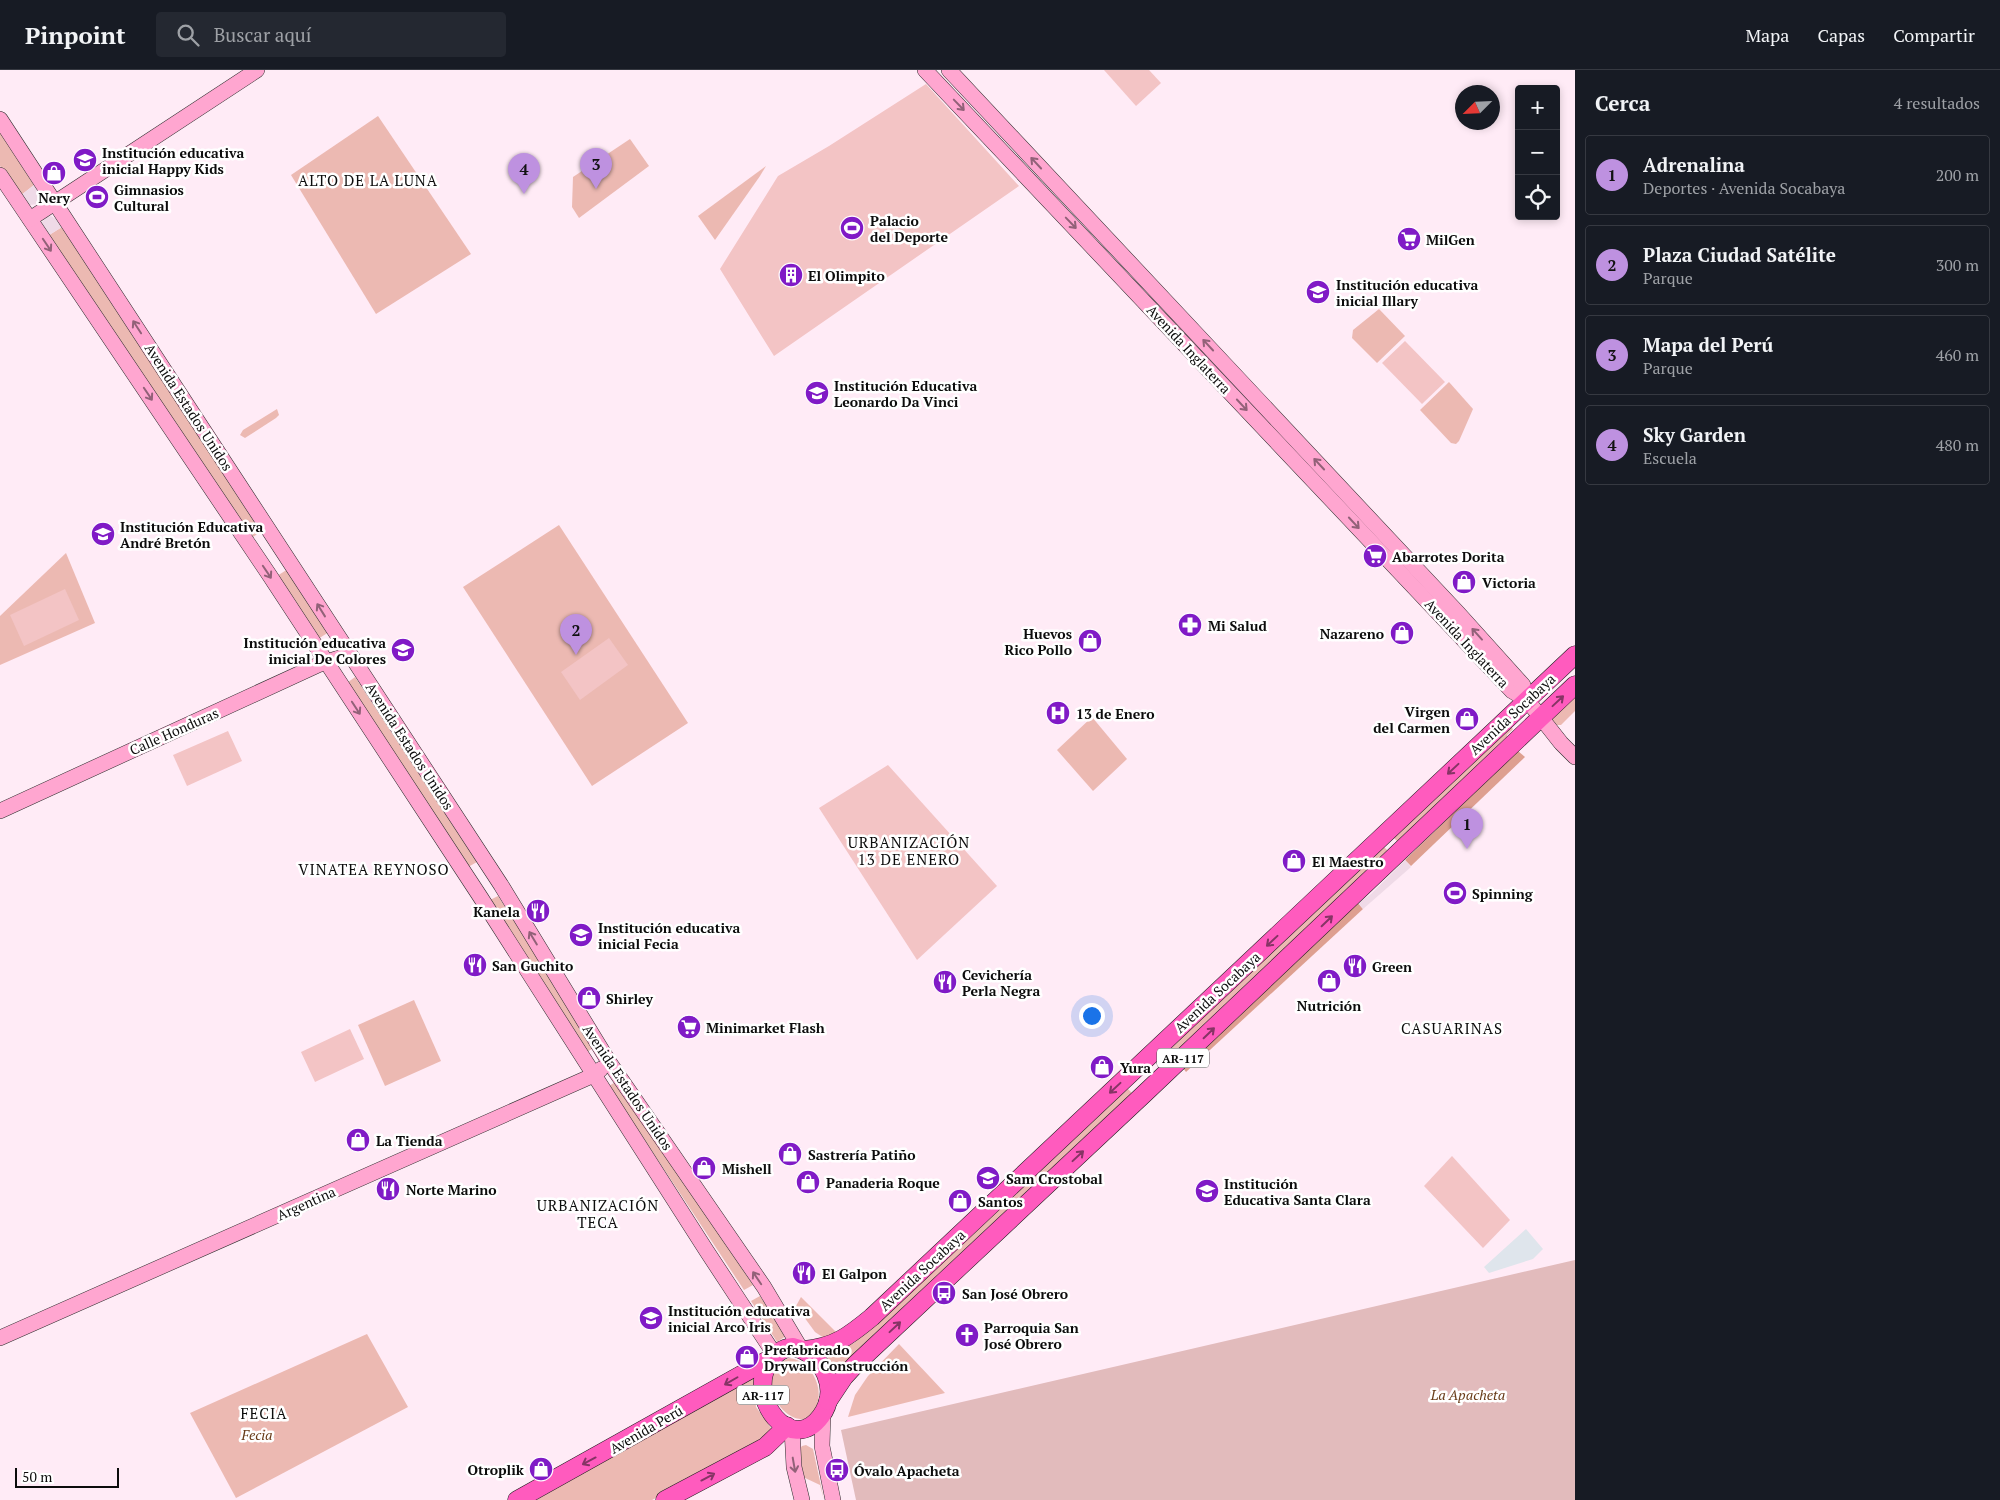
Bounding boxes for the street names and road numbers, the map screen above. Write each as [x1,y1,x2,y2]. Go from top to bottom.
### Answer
street label: Avenida Inglaterra [1143,300,1235,398]
street label: Avenida Estados Unidos [141,340,237,474]
street label: Avenida Inglaterra [1421,594,1513,692]
street label: Avenida Socabaya [1465,669,1559,759]
street label: Avenida Estados Unidos [362,679,458,813]
street label: Calle Honduras [126,703,222,759]
street label: Avenida Socabaya [1170,947,1264,1037]
street label: Avenida Estados Unidos [579,1020,677,1154]
road number: AR-117 [1157,1048,1209,1068]
street label: Argentina [274,1182,338,1224]
street label: Avenida Socabaya [875,1225,969,1315]
road number: AR-117 [737,1386,789,1404]
street label: Avenida Perú [606,1400,686,1458]

